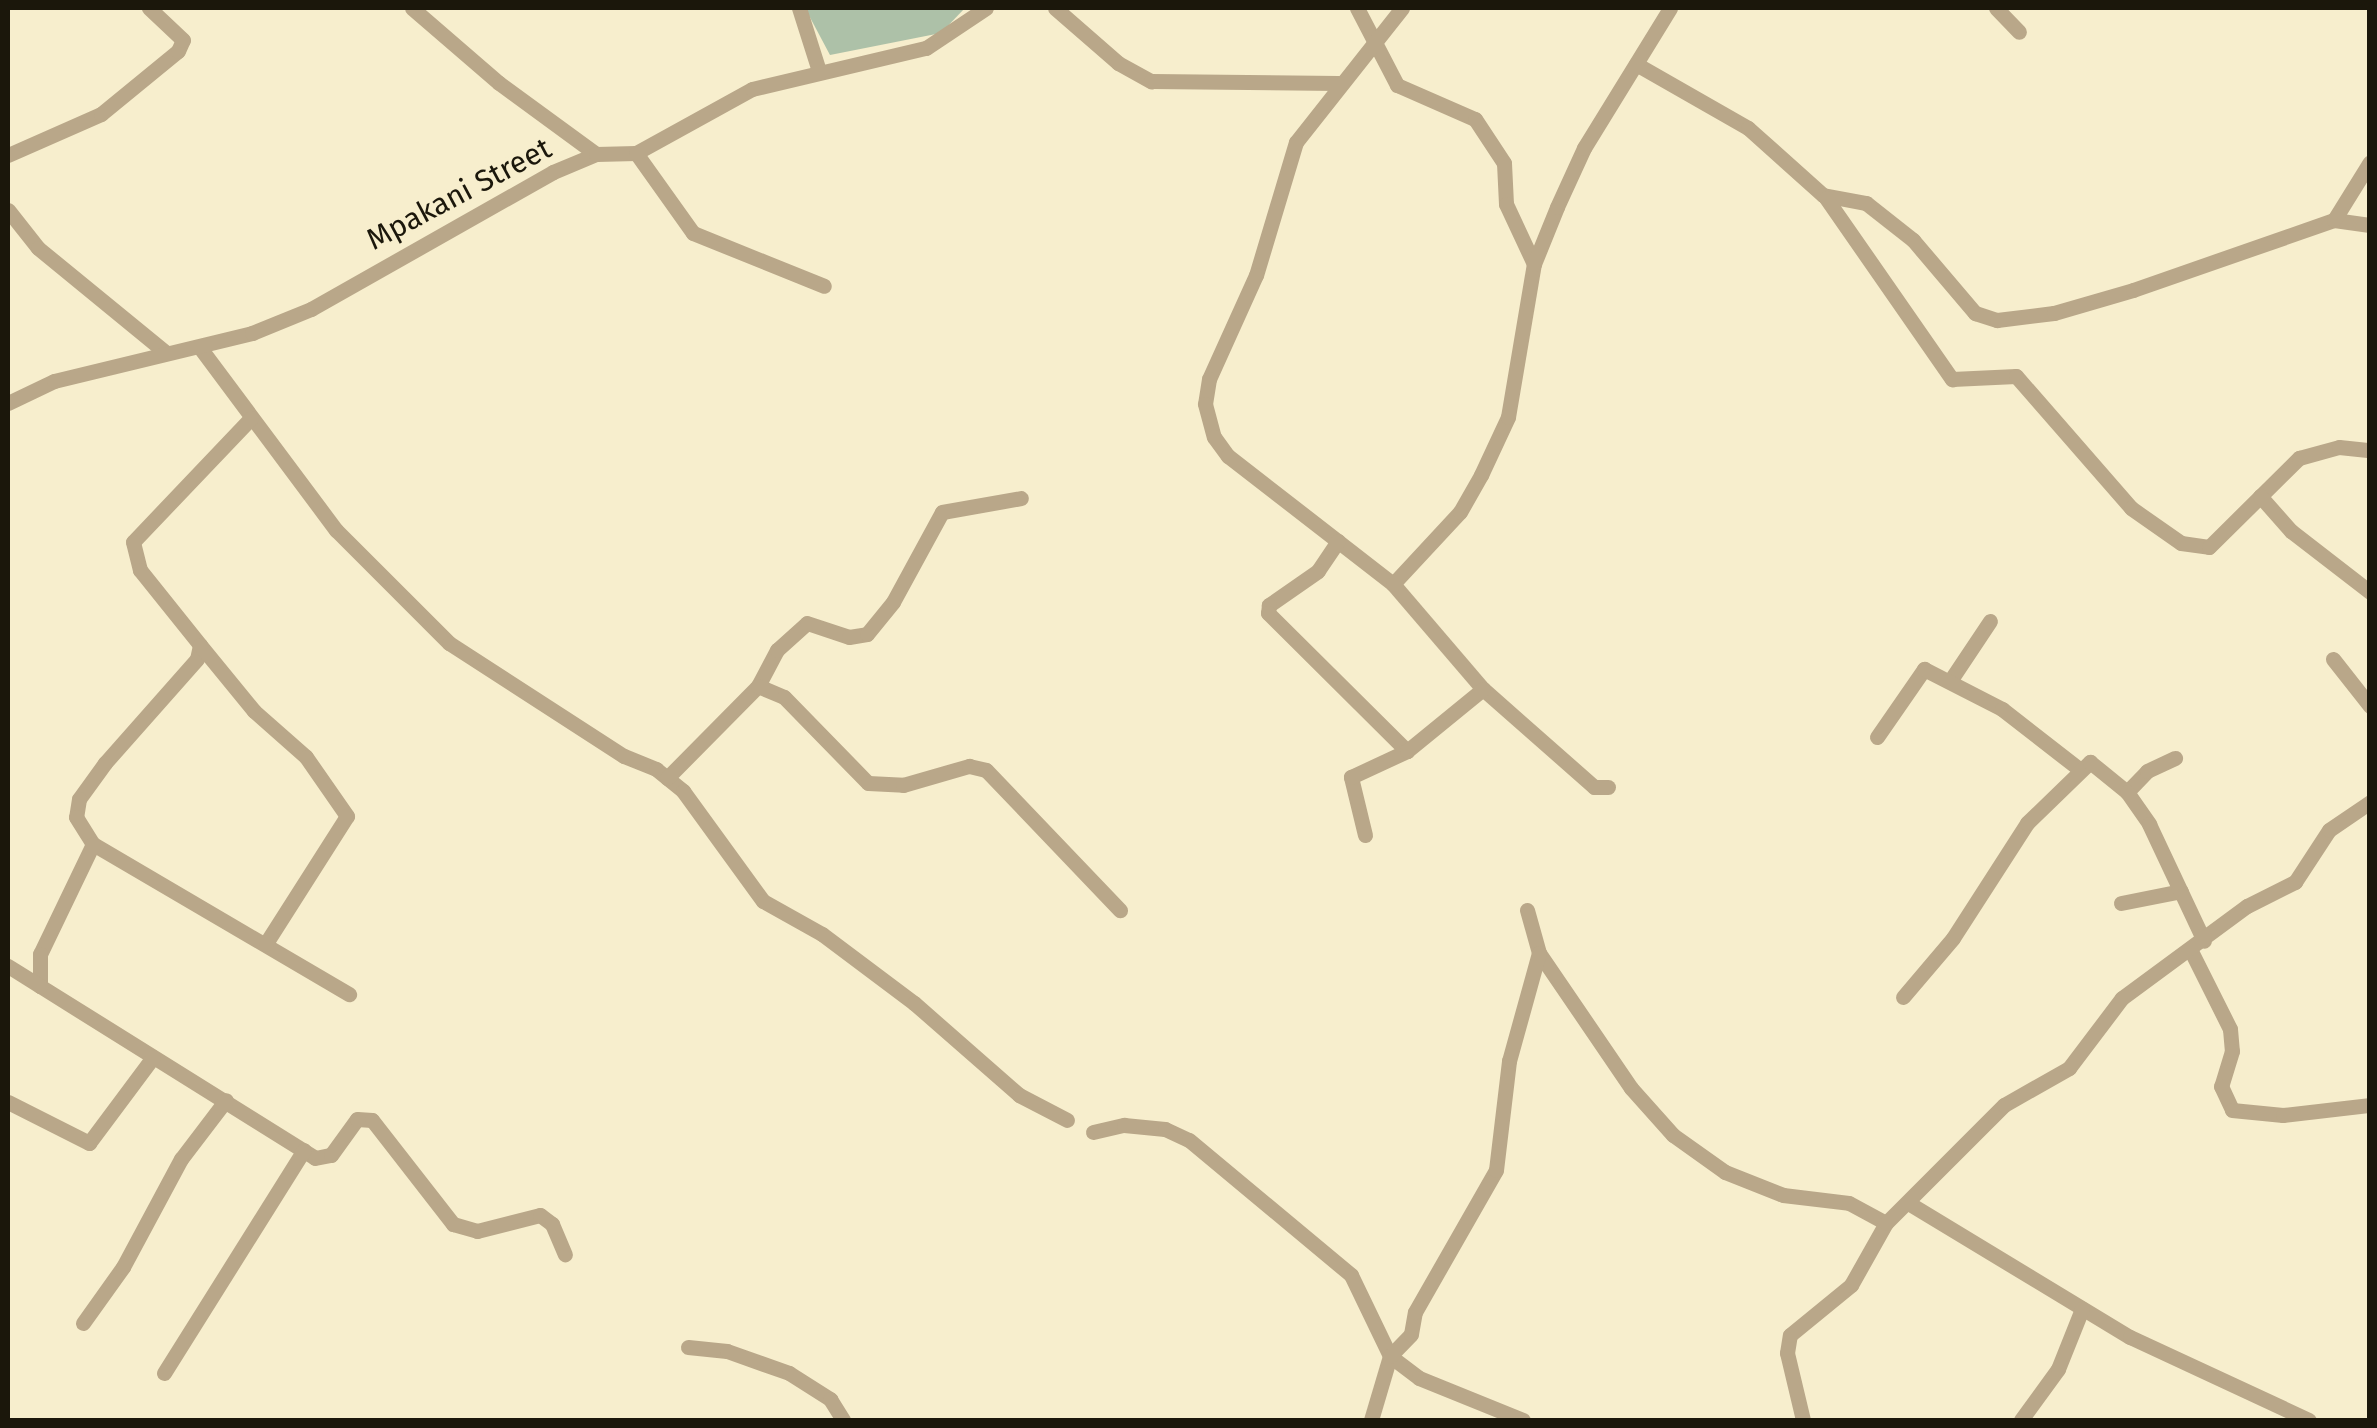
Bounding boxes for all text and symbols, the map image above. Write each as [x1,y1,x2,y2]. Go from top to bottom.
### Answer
street label: Mpakani Street [361,130,557,258]

